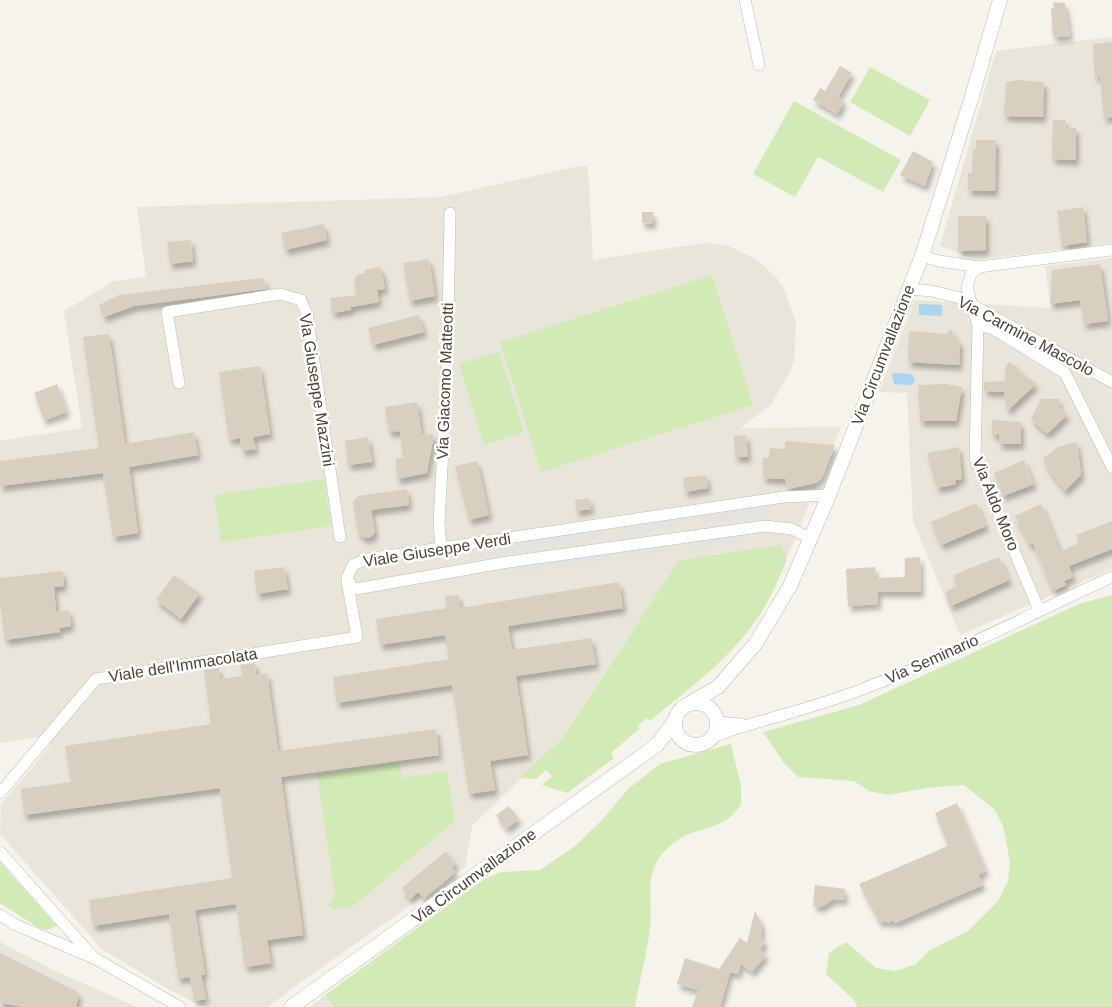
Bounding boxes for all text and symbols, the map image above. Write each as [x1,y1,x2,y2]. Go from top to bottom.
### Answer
street label: Via Circumvallazione [848,282,918,428]
street label: Via Carmine Mascolo [955,293,1097,379]
street label: Via Giacomo Matteotti [434,302,456,460]
street label: Via Giuseppe Mazzini [297,312,337,468]
street label: Via Aldo Moro [970,455,1023,553]
street label: Viale Giuseppe Verdi [362,530,512,570]
street label: Via Seminario [883,631,981,687]
street label: Viale dell'Immacolata [107,645,259,685]
street label: Via Circumvallazione [409,825,539,927]

